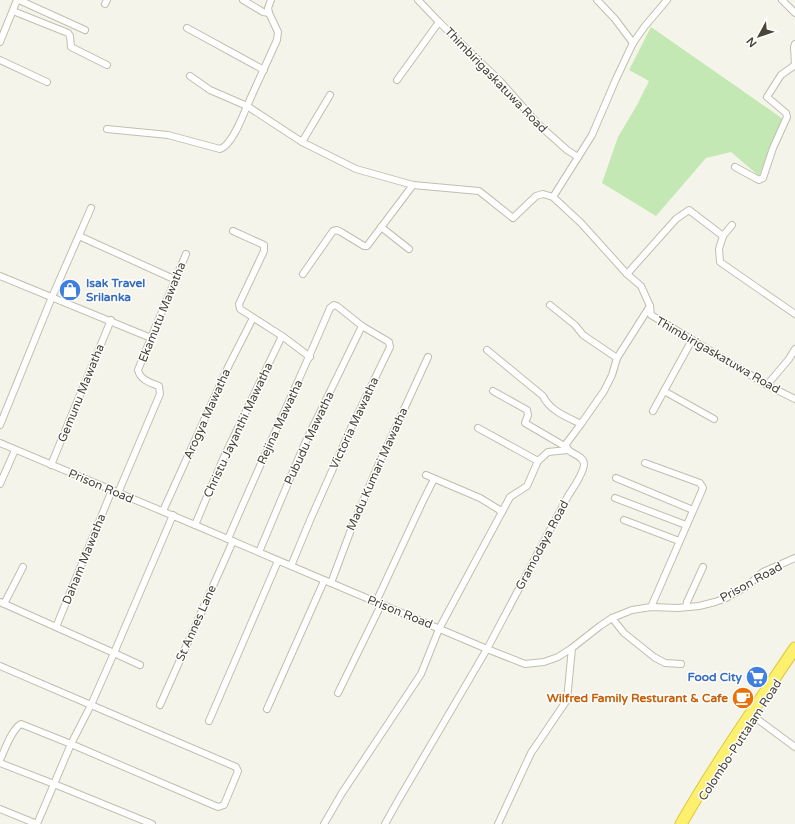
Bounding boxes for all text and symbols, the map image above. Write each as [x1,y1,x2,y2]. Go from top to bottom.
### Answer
north arrow [739,16,779,56]
street label: Thimbirigaskatuwa Road [442,24,550,136]
text: N [744,35,760,50]
street label: Ekamutu Mawatha [135,260,189,364]
place label: Isak Travel Srilanka [86,276,145,304]
shop icon: Isak Travel Srilanka [57,277,83,303]
street label: Thimbirigaskatuwa Road [653,314,783,396]
street label: Gemunu Mawatha [55,342,107,444]
street label: Christu Jayanthi Mawatha [201,360,275,500]
street label: Arogya Mawatha [181,367,233,461]
street label: Victoria Mawatha [327,375,381,471]
street label: Rejina Mawatha [254,378,306,466]
street label: Pubudu Mawatha [281,389,337,487]
street label: Madu Kumari Mawatha [344,405,410,533]
street label: Prison Road [66,466,136,506]
street label: Gramodaya Road [512,498,572,592]
street label: Daham Mawatha [59,512,109,606]
street label: Prison Road [717,559,785,605]
street label: St Annes Lane [173,583,219,663]
street label: Prison Road [365,593,435,631]
supermarket icon: Food City [744,664,770,690]
place label: Food City [688,670,743,685]
street label: Colombo-Puttalam Road [696,677,784,803]
cafe icon: Wilfred Family Resturant & Cafe [730,685,756,711]
place label: Wilfred Family Resturant & Cafe [547,691,728,706]

